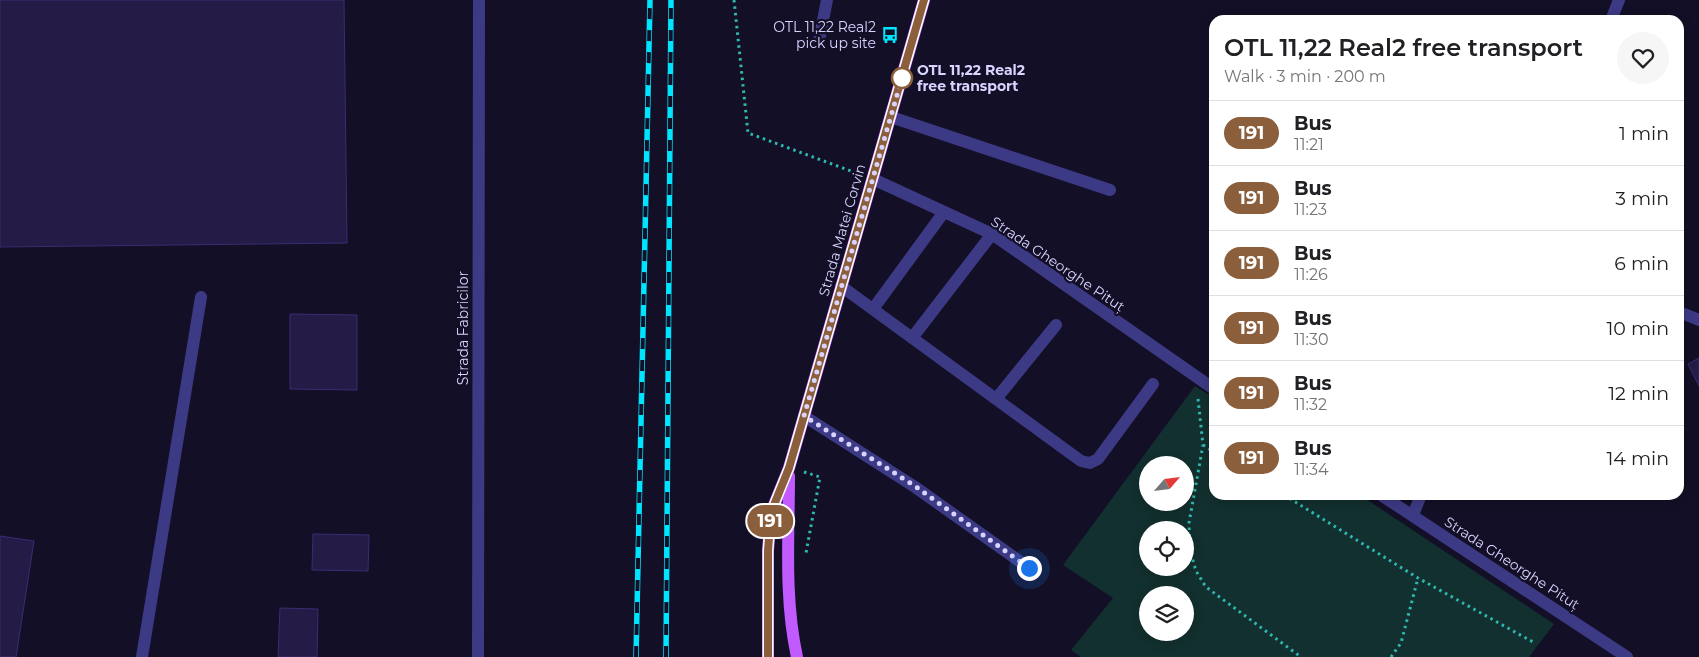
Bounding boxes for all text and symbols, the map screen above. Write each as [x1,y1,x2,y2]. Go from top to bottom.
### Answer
place label: OTL 11,22 Real2 pick up site [773,18,876,52]
bus stop icon: OTL 11,22 Real2 pick up site [880,25,900,45]
button: heart [1617,32,1669,84]
text: OTL 11,22 Real2 free transport [1224,33,1583,62]
place label: OTL 11,22 Real2 free transport [917,61,1025,95]
marker: OTL 11,22 Real2 free transport [891,67,913,89]
text: Walk · 3 min · 200 m [1224,67,1386,86]
text: Bus [1294,112,1332,135]
text: 191 [1239,122,1264,144]
text: 1 min [1619,122,1669,145]
text: 11:21 [1294,135,1324,154]
street label: Strada Matei Corvin [814,162,870,298]
text: Bus [1294,177,1332,200]
text: 191 [1239,187,1264,209]
text: 3 min [1615,187,1669,210]
text: 11:23 [1294,200,1327,219]
street label: Strada Gheorghe Pituț [987,212,1129,317]
text: Bus [1294,242,1332,265]
text: 191 [1239,252,1264,274]
text: 6 min [1614,252,1669,275]
text: 11:26 [1294,265,1328,284]
street label: Strada Fabricilor [454,270,472,385]
text: Bus [1294,307,1332,330]
text: 191 [1239,317,1264,339]
text: 10 min [1606,317,1669,340]
text: 11:30 [1294,330,1329,349]
text: Bus [1294,372,1332,395]
text: 191 [1239,382,1264,404]
text: 12 min [1608,382,1669,405]
text: 11:32 [1294,395,1327,414]
text: Bus [1294,437,1332,460]
text: 191 [1239,447,1264,469]
text: 14 min [1606,447,1669,470]
north arrow [1139,456,1194,511]
map controls [1139,456,1194,641]
text: 11:34 [1294,460,1329,479]
line badge: 191 [741,505,799,537]
text: 191 [757,510,783,532]
street label: Strada Gheorghe Pituț [1440,513,1583,614]
button: locate [1139,521,1194,576]
your location [1017,556,1042,581]
button: layers [1139,586,1194,641]

